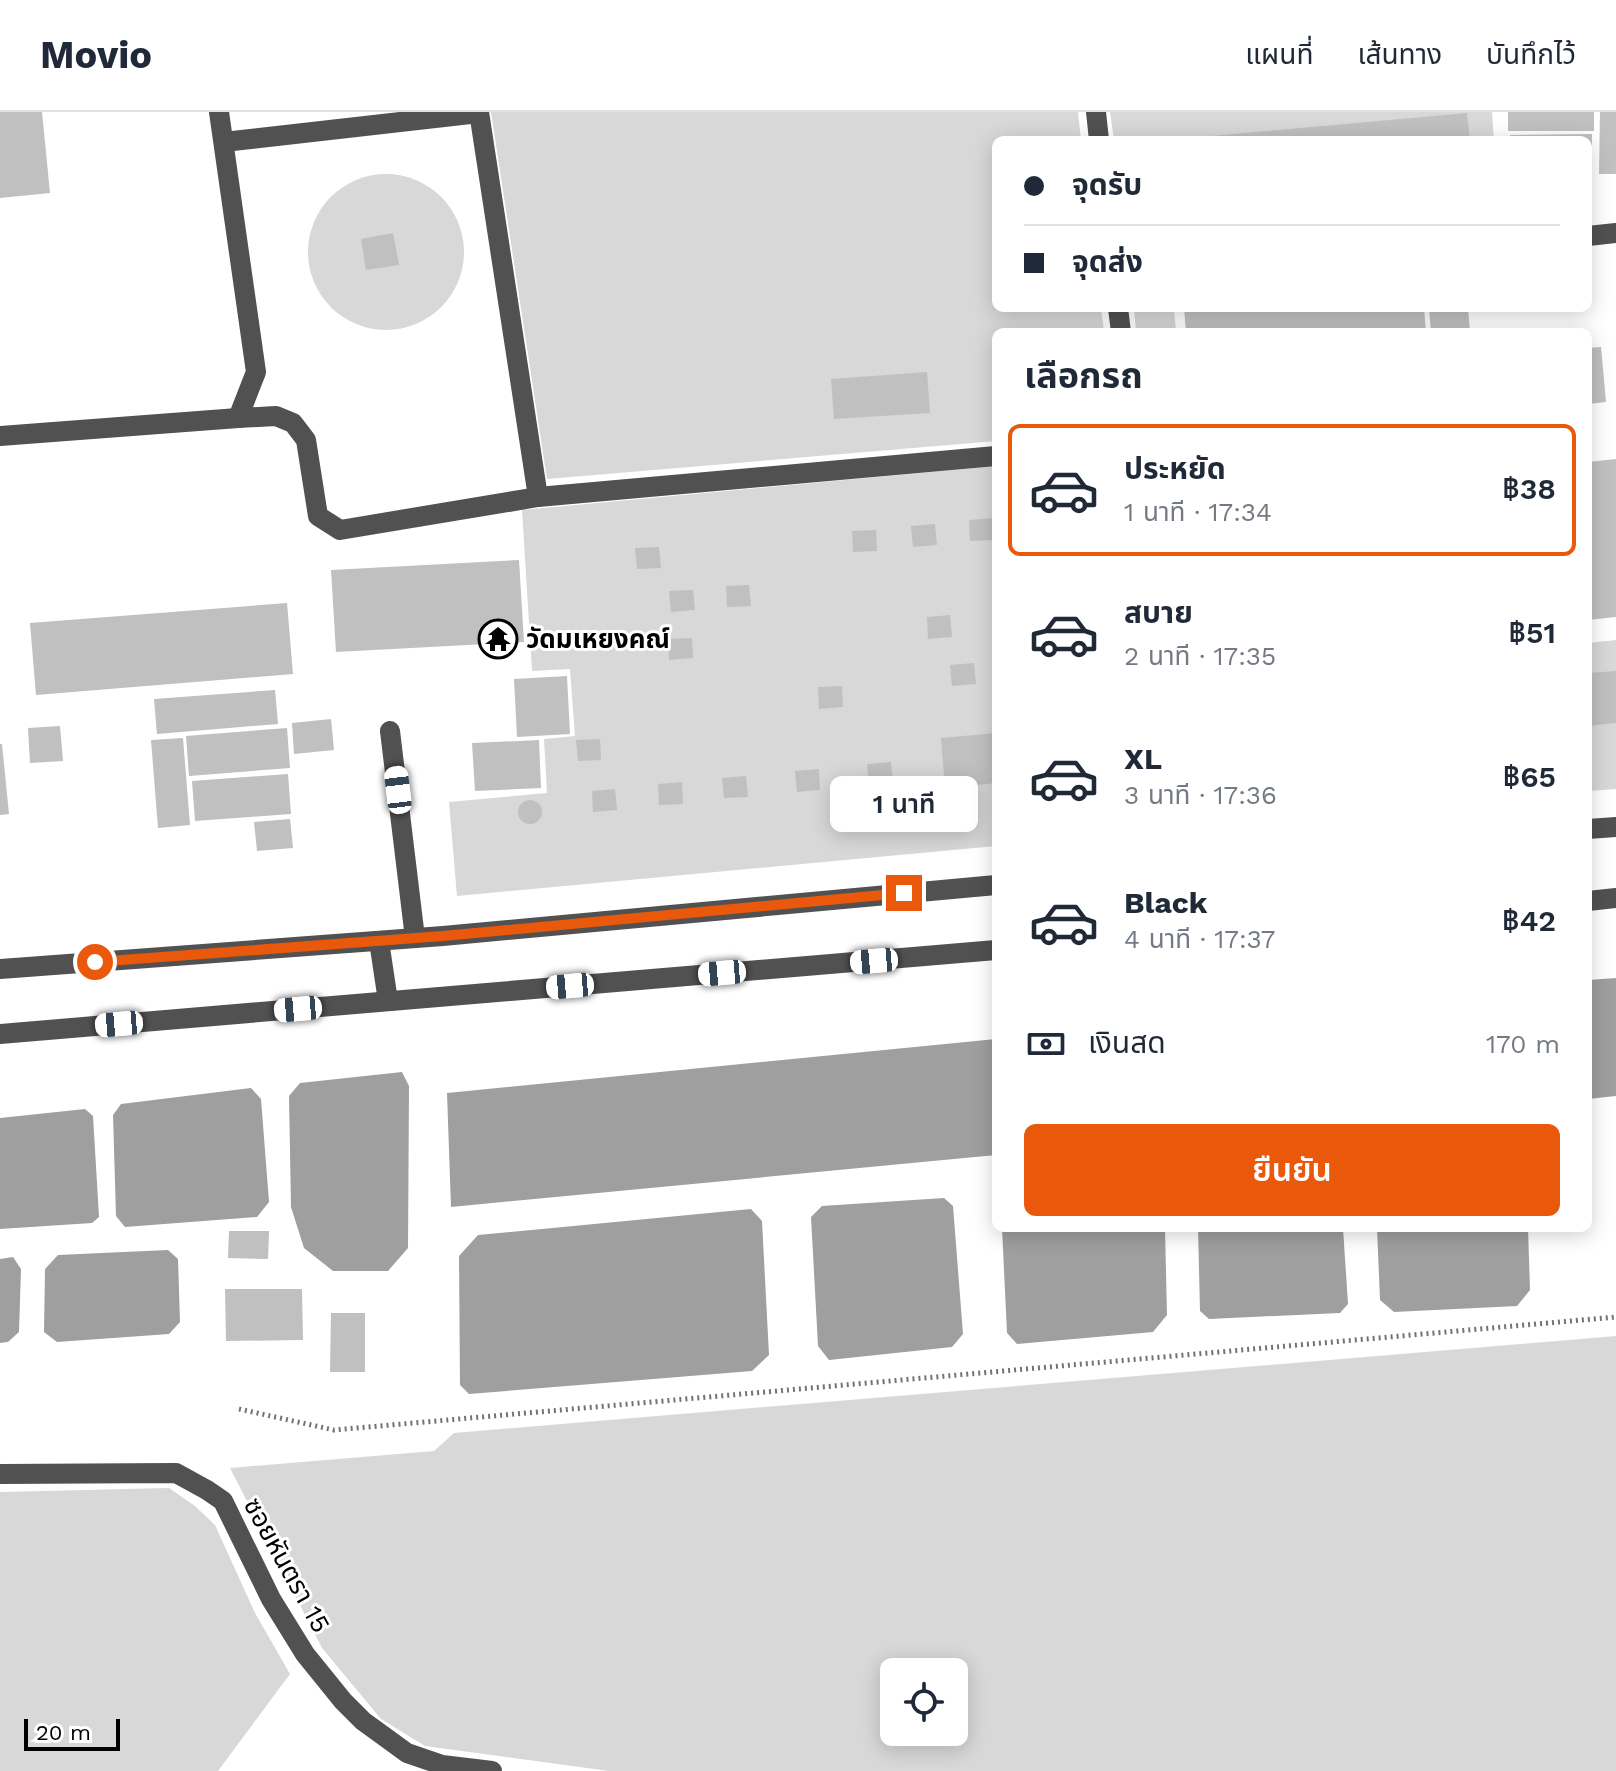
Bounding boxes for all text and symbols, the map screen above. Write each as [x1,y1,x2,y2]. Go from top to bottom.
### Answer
text: Movio [40,33,152,77]
text: แผนที่ [1245,38,1313,71]
text: เส้นทาง [1357,38,1442,71]
text: บันทึกไว้ [1486,38,1576,71]
text: จุดรับ [1072,167,1142,202]
text: จุดส่ง [1072,244,1143,279]
text: เลือกรถ [1024,355,1143,397]
text: ประหยัด [1124,451,1226,486]
icon: car [1028,454,1100,526]
text: ฿38 [1502,471,1556,506]
text: 1 นาที · 17:34 [1124,497,1272,527]
text: สบาย [1124,595,1193,630]
icon: car [1028,598,1100,670]
text: ฿51 [1509,615,1556,650]
temple icon: วัดมเหยงคณ์ [477,618,519,660]
place label: วัดมเหยงคณ์ [526,624,670,654]
text: 2 นาที · 17:35 [1124,641,1276,671]
text: XL [1124,741,1162,776]
icon: car [1028,742,1100,814]
text: ฿65 [1503,759,1556,794]
car [383,765,413,815]
callout: 1 นาที [830,777,978,833]
text: 3 นาที · 17:36 [1124,780,1277,810]
text: 1 นาที [873,789,935,819]
route end [886,875,922,911]
text: Black [1124,885,1208,920]
icon: car [1028,886,1100,958]
text: ฿42 [1502,903,1556,938]
text: 4 นาที · 17:37 [1124,924,1275,954]
route start [77,944,113,980]
car [849,947,899,975]
car [697,959,747,987]
car [545,972,595,1000]
car [273,995,323,1023]
car [94,1010,144,1038]
icon: cash [1024,1022,1068,1066]
text: เงินสด [1088,1025,1166,1060]
text: 170 m [1486,1029,1560,1059]
button: ยืนยัน [1024,1124,1560,1216]
street label: ซอยหันตรา 15 [238,1492,336,1638]
map controls [880,1658,968,1746]
button: locate [880,1658,968,1746]
scale bar [24,1715,120,1751]
text: 20 m [36,1720,91,1745]

